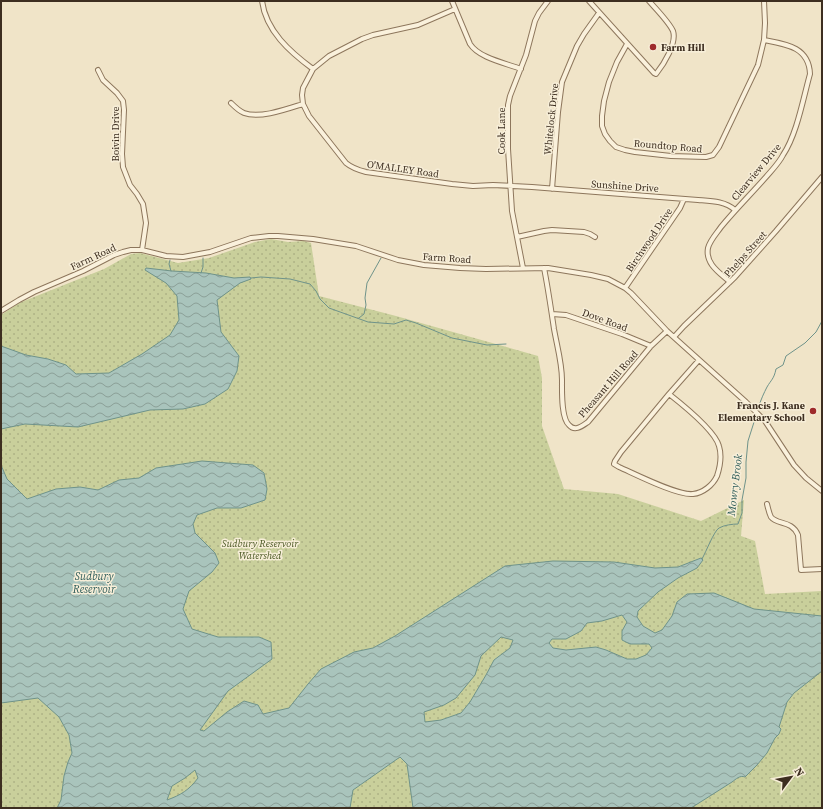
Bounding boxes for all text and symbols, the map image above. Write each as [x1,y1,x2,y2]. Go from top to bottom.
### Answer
place label: Farm Hill [661,41,705,54]
marker: Farm Hill [648,42,658,52]
street label: Whitelock Drive [541,83,561,155]
street label: Boivin Drive [109,106,122,162]
street label: Cook Lane [495,107,508,155]
street label: Roundtop Road [633,137,703,156]
street label: Clearview Drive [728,141,784,203]
street label: O'MALLEY Road [366,158,440,181]
street label: Sunshine Drive [591,177,659,195]
street label: Birchwood Drive [623,206,675,274]
street label: Phelps Street [721,228,770,280]
street label: Farm Road [68,241,118,273]
street label: Farm Road [422,250,472,266]
street label: Dove Road [580,306,630,334]
street label: Pheasant Hill Road [575,348,641,420]
place label: Francis J. Kane Elementary School [718,399,805,424]
marker: Francis J. Kane Elementary School [808,406,818,416]
water label: Mowry Brook [724,452,746,518]
park label: Sudbury Reservoir Watershed [222,537,299,562]
water label: Sudbury Reservoir [72,569,116,597]
north arrow [771,757,811,797]
text: N [791,765,808,779]

